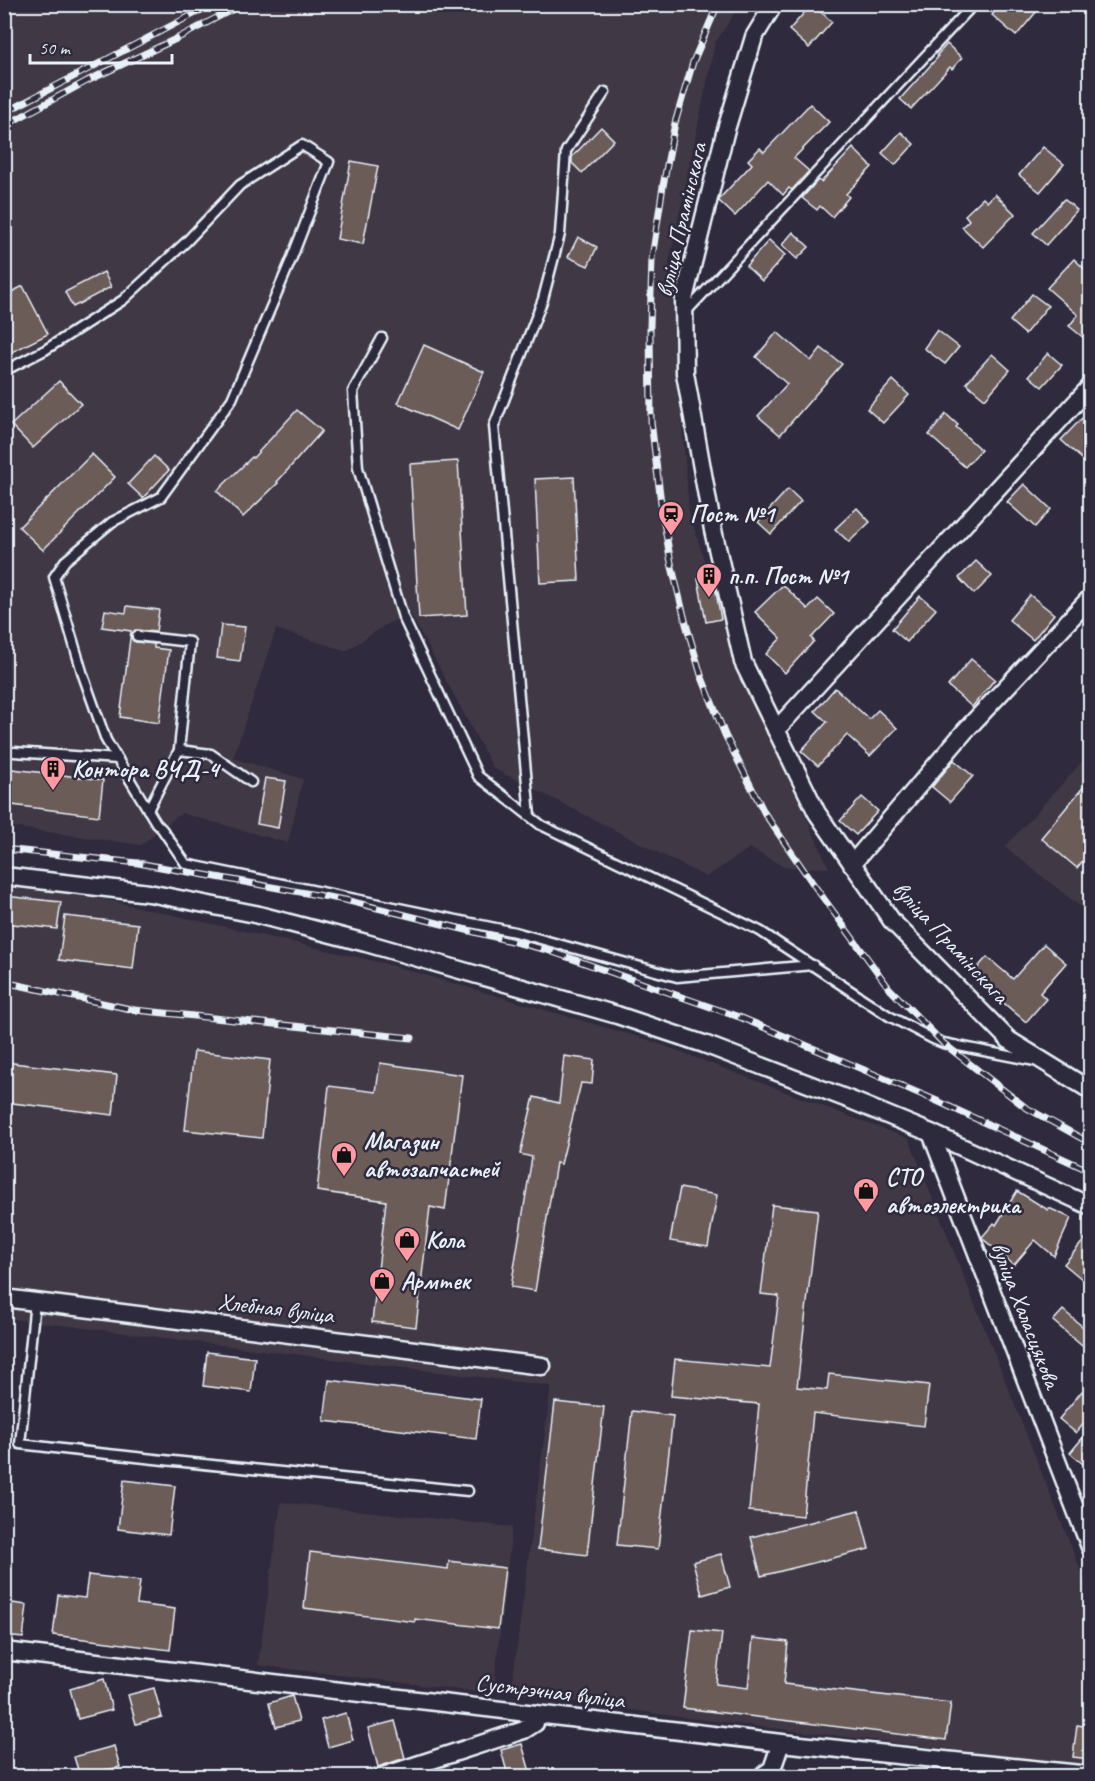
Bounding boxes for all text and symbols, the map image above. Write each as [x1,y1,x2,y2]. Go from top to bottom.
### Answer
scale bar [30,27,172,65]
text: 50 m [39,37,72,59]
street label: вуліца Прамінскага [649,139,714,300]
station icon: Пост №1 [656,499,686,537]
place label: Пост №1 [690,499,777,529]
building icon: п.п. Пост №1 [694,561,724,599]
place label: п.п. Пост №1 [728,561,851,591]
building icon: Контора ВЧД-4 [38,754,68,792]
place label: Контора ВЧД-4 [72,754,222,784]
street label: вуліца Прамінскага [886,874,1016,1011]
place label: Магазин автозапчастей [364,1126,501,1184]
shop icon: Магазин автозапчастей [329,1140,359,1178]
place label: СТО автоэлектрика [886,1162,1023,1220]
shop icon: СТО автоэлектрика [851,1176,881,1214]
shop icon: Кола [392,1225,422,1263]
place label: Кола [426,1225,466,1255]
street label: вуліца Халасцякова [984,1238,1068,1394]
shop icon: Армтек [367,1266,397,1304]
place label: Армтек [401,1266,472,1296]
street label: Хлебная вуліца [216,1286,337,1330]
street label: Сустрэчная вуліца [474,1667,628,1715]

